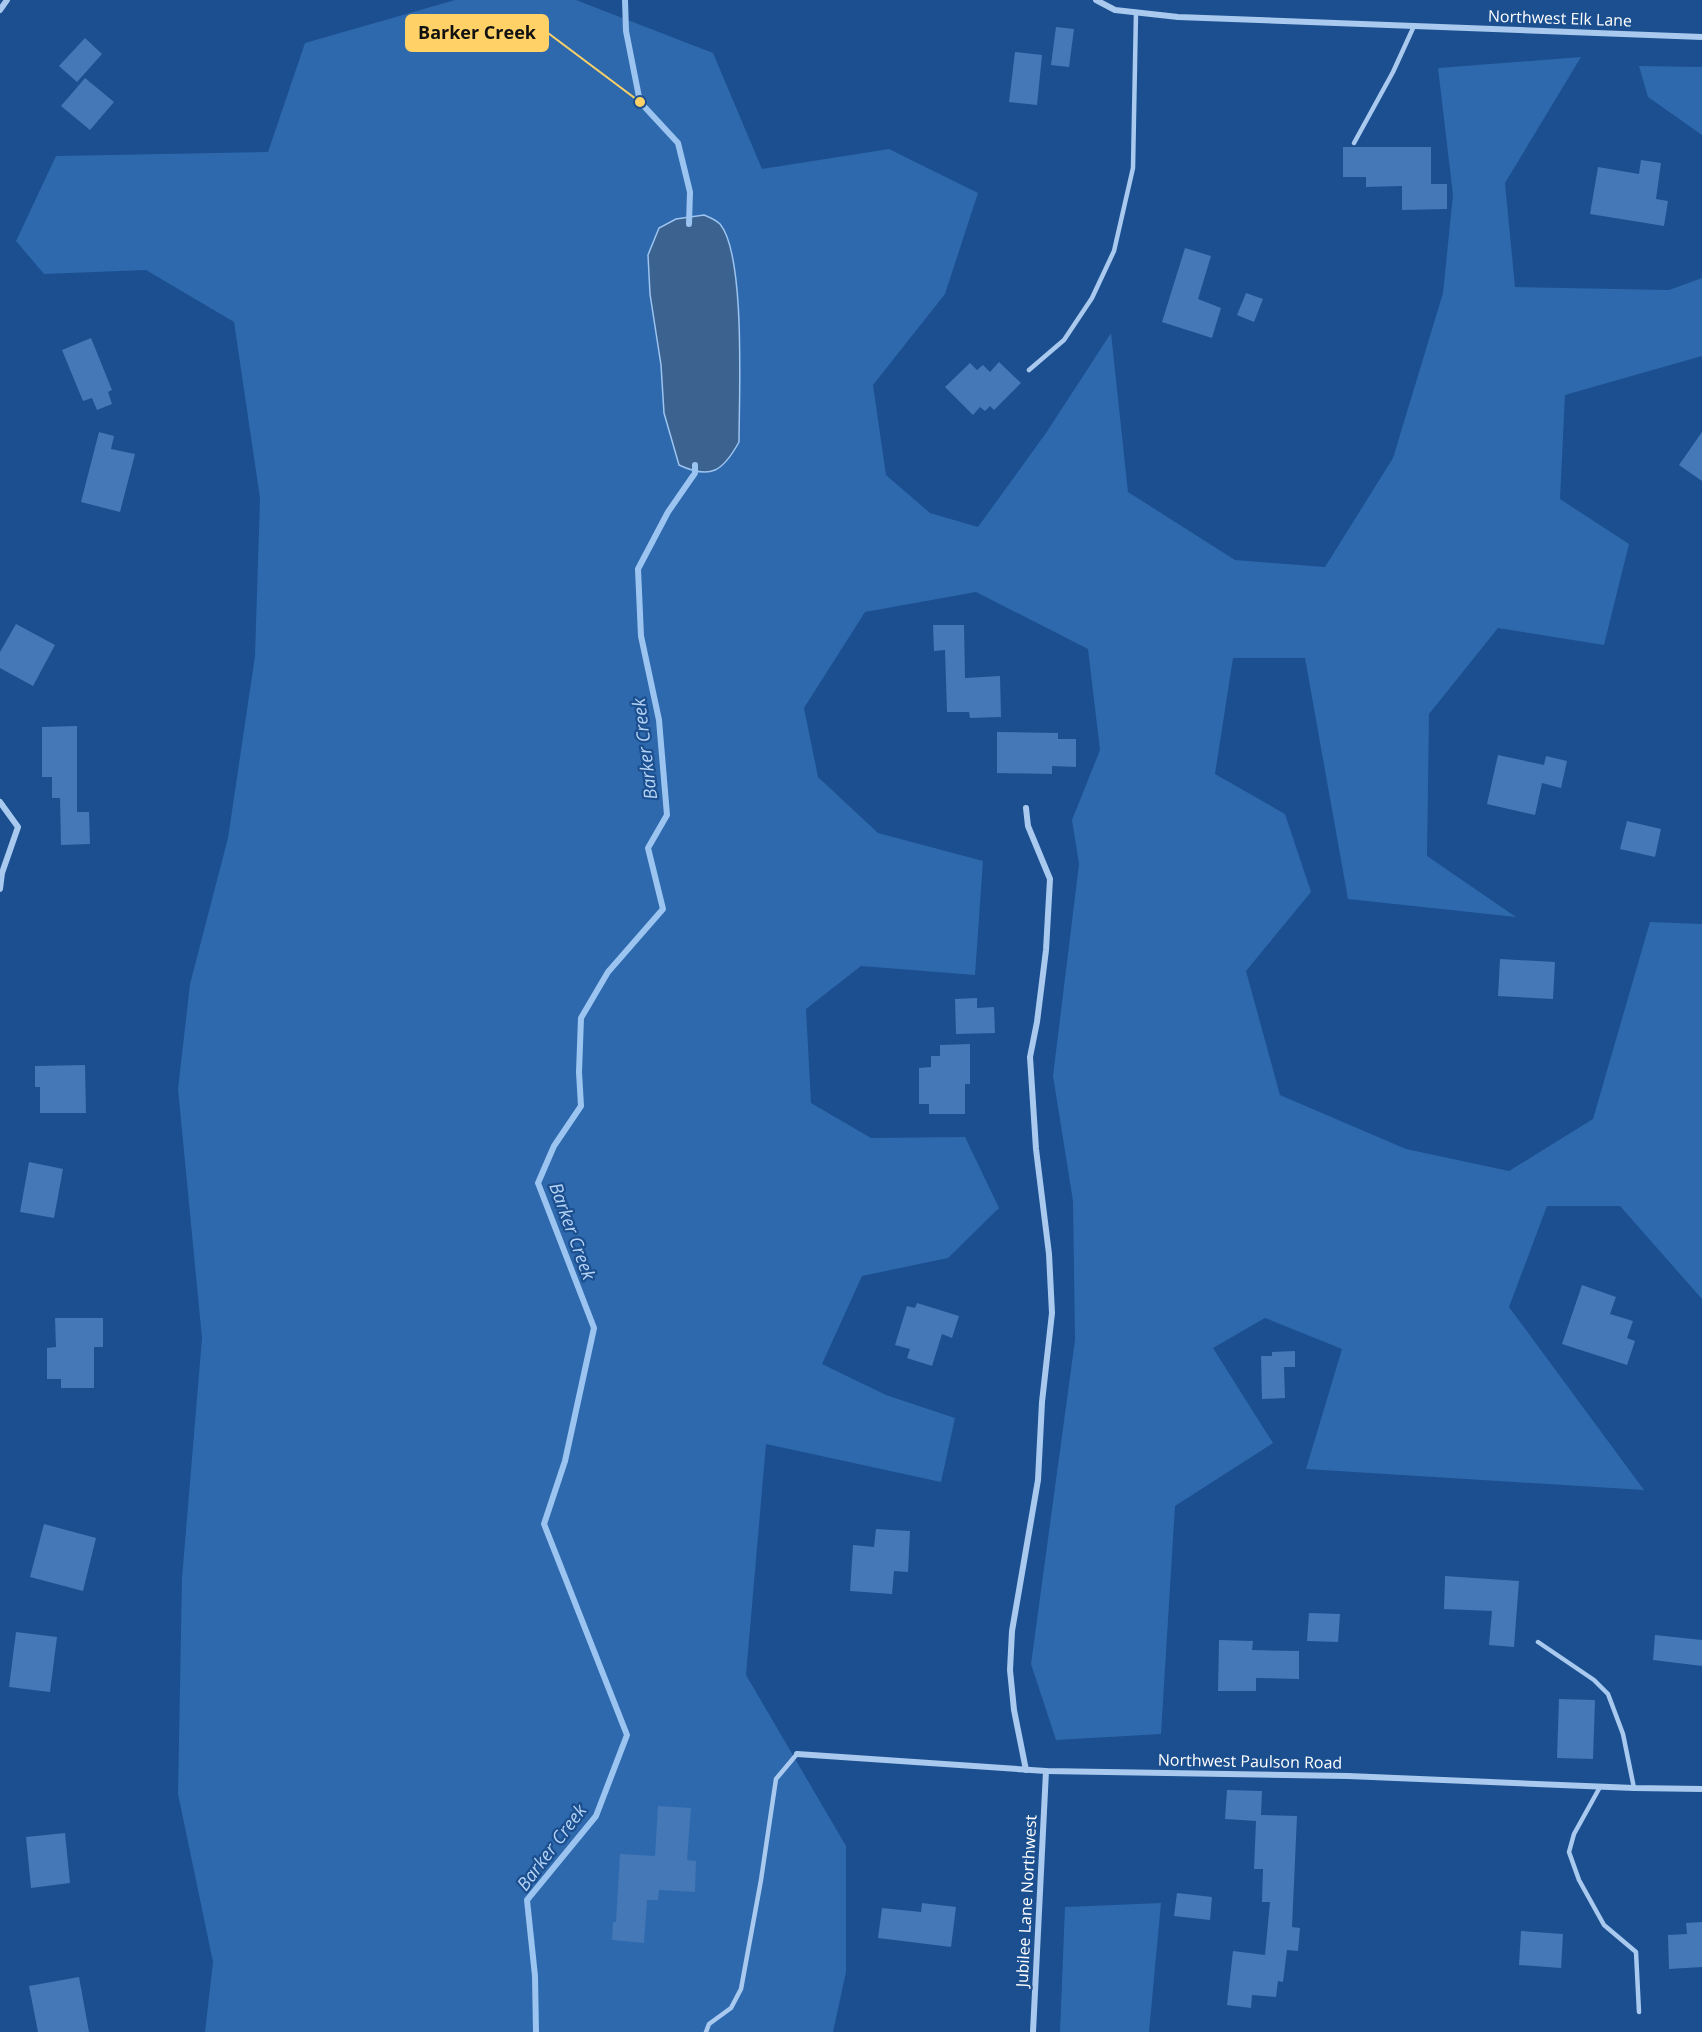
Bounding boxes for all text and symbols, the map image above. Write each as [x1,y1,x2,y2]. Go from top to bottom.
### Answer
street label: Northwest Elk Lane [1488,4,1632,32]
callout: Barker Creek [406,15,548,51]
text: Barker Creek [418,20,537,44]
water label: Barker Creek [626,696,662,801]
water label: Barker Creek [544,1179,602,1284]
street label: Northwest Paulson Road [1158,1748,1342,1774]
water label: Barker Creek [511,1798,592,1895]
street label: Jubilee Lane Northwest [1010,1814,1042,1990]

